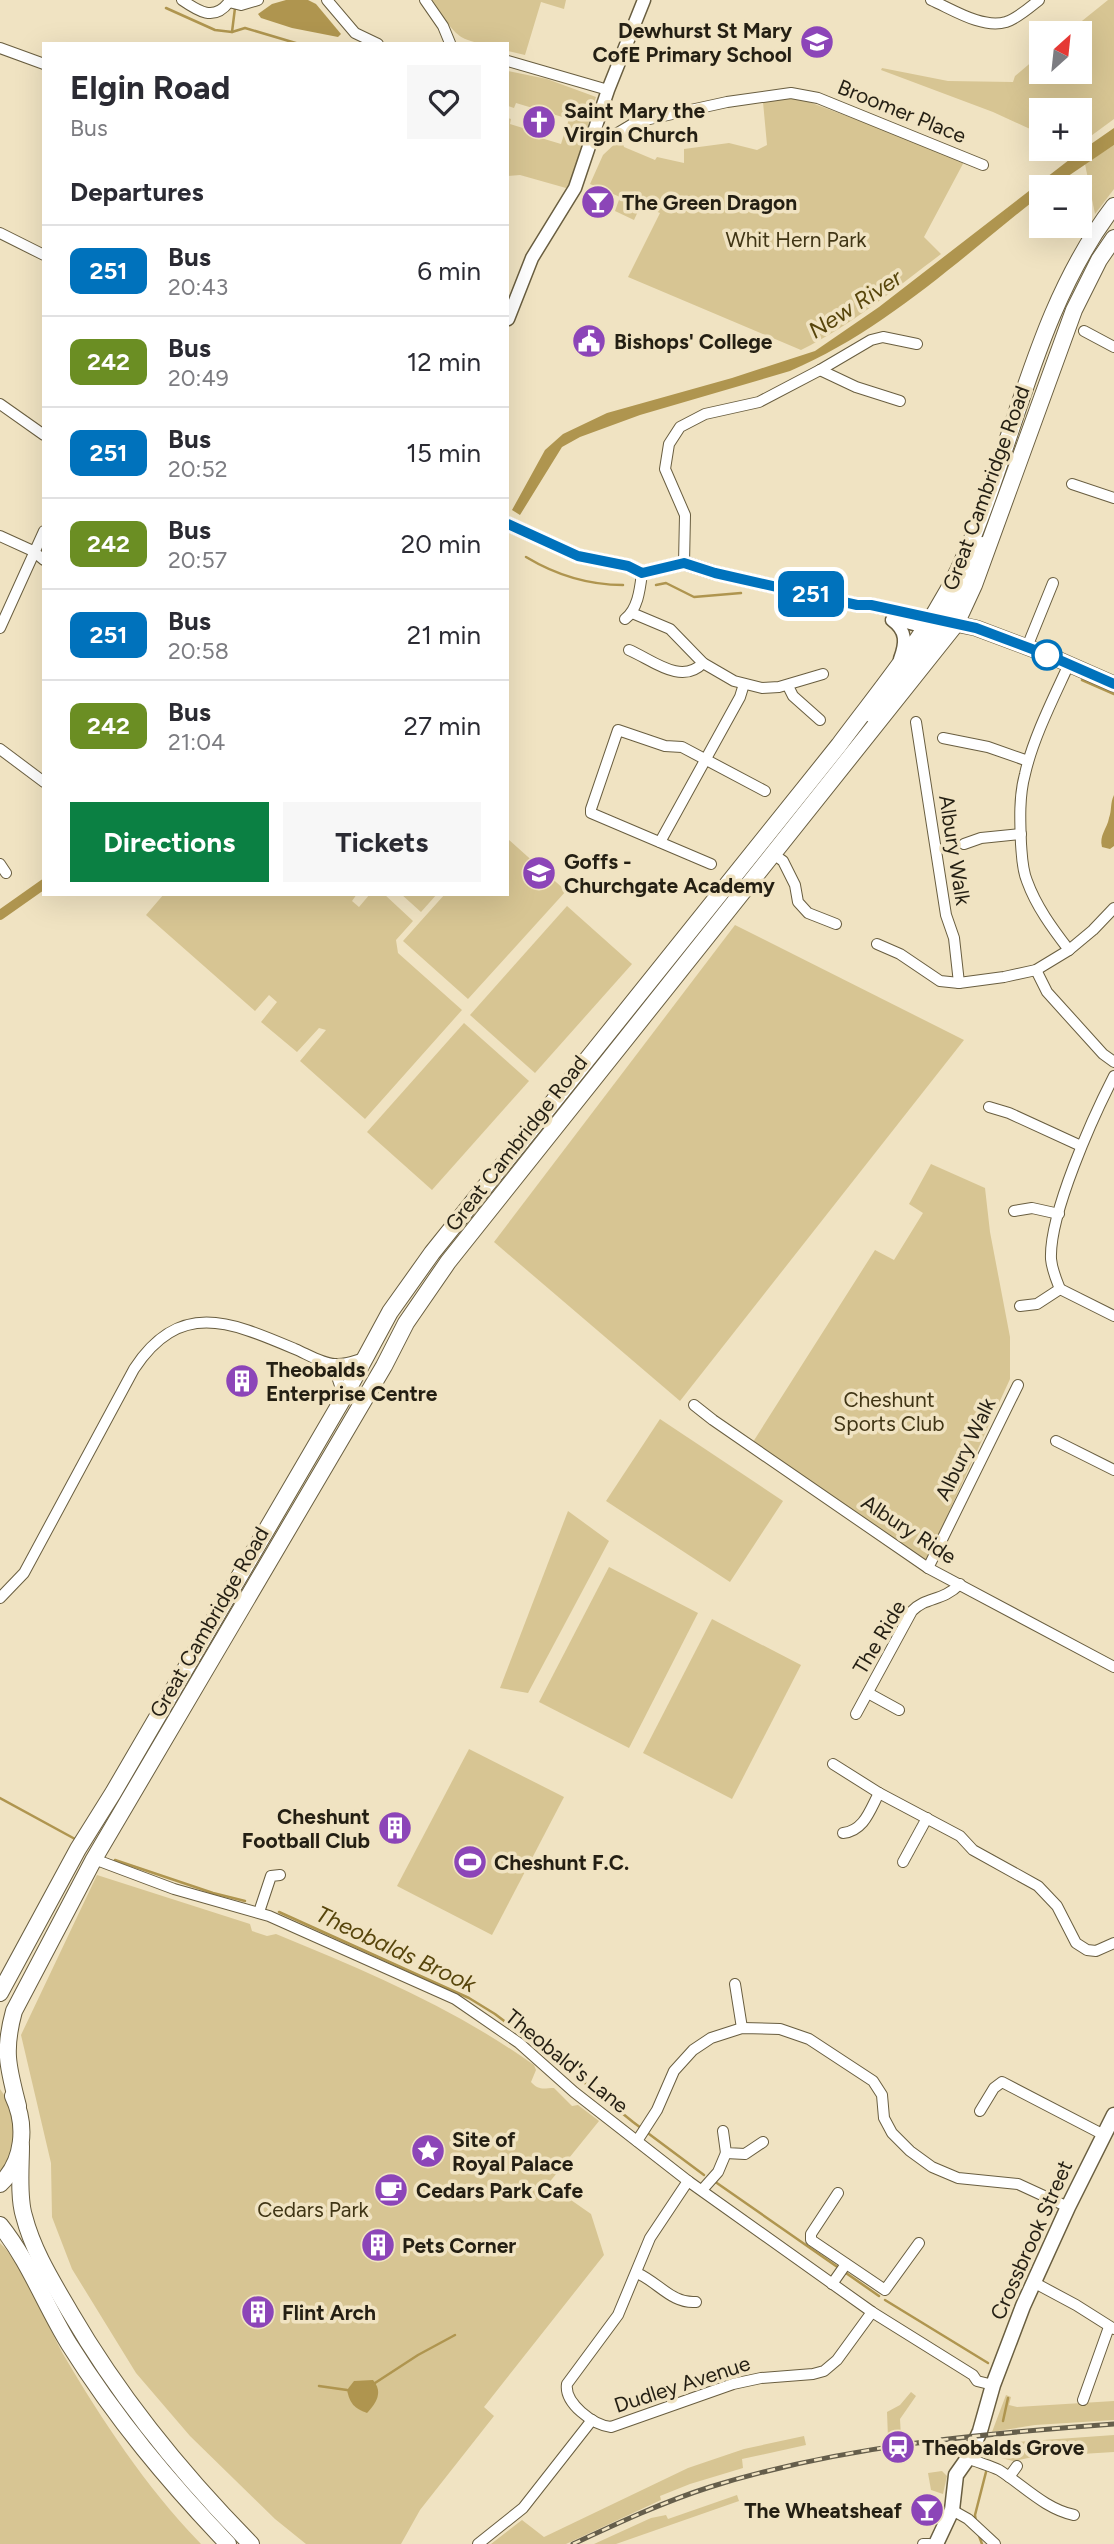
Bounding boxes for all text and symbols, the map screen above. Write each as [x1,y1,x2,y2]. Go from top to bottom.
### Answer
place label: Dewhurst St Mary CofE Primary School [593,18,793,67]
north arrow [1029,21,1092,84]
map controls [1029,21,1092,238]
school or university icon: Dewhurst St Mary CofE Primary School [798,23,836,61]
button: heart [407,65,481,139]
text: Elgin Road [70,68,230,107]
street label: Broomer Place [834,74,970,148]
place label: Saint Mary the Virgin Church [564,98,705,147]
button: + [1029,98,1092,161]
church icon: Saint Mary the Virgin Church [520,103,558,141]
text: Bus [70,114,108,142]
button: − [1029,175,1092,238]
text: Departures [70,176,204,208]
bar icon: The Green Dragon [579,183,617,221]
place label: The Green Dragon [622,190,797,215]
park label: Whit Hern Park [725,227,867,252]
text: Bus [168,241,211,273]
text: 6 min [417,255,481,287]
text: 251 [90,256,127,285]
water label: New River [803,263,908,345]
text: 20:43 [168,273,228,301]
public building icon: Bishops' College [570,322,608,360]
place label: Bishops' College [614,329,773,354]
text: Bus [168,332,211,364]
text: 12 min [407,346,481,378]
text: 242 [87,347,130,376]
text: 20:49 [168,364,229,392]
street label: Great Cambridge Road [937,382,1035,594]
text: Bus [168,423,211,455]
text: 15 min [406,437,481,469]
text: 251 [90,438,127,467]
text: 20:52 [168,455,228,483]
text: Bus [168,514,211,546]
text: 20 min [401,528,481,560]
text: 242 [87,529,130,558]
text: 20:57 [168,546,227,574]
line badge: 251 [771,571,851,617]
text: 251 [792,579,830,608]
text: Bus [168,605,211,637]
text: 21 min [407,619,481,651]
text: 251 [90,620,127,649]
text: 20:58 [168,637,229,665]
unlabelled marker [1032,640,1062,670]
text: Bus [168,696,211,728]
text: 27 min [403,710,481,742]
text: 242 [87,711,130,740]
text: 21:04 [168,728,225,756]
street label: Albury Walk [934,793,976,908]
button: Directions [70,802,269,882]
button: Tickets [283,802,481,882]
place label: Goffs - Churchgate Academy [564,849,776,898]
school or university icon: Goffs - Churchgate Academy [520,854,558,892]
street label: Great Cambridge Road [440,1050,592,1236]
place label: Theobalds Enterprise Centre [266,1357,438,1406]
building icon: Theobalds Enterprise Centre [223,1362,261,1400]
park label: Cheshunt Sports Club [833,1387,945,1436]
street label: Albury Walk [929,1393,1001,1504]
street label: Albury Ride [857,1489,961,1569]
street label: Great Cambridge Road [144,1522,274,1722]
street label: The Ride [847,1596,911,1678]
place label: Cheshunt Football Club [242,1804,370,1853]
building icon: Cheshunt Football Club [376,1809,414,1847]
sports icon: Cheshunt F.C. [451,1843,489,1881]
place label: Cheshunt F.C. [494,1850,629,1875]
water label: Theobalds Brook [312,1900,481,1999]
street label: Theobald's Lane [501,2004,633,2118]
place label: Site of Royal Palace [452,2127,574,2176]
place icon: Site of Royal Palace [409,2132,447,2170]
street label: Crossbrook Street [985,2156,1077,2324]
cafe icon: Cedars Park Cafe [372,2171,410,2209]
place label: Cedars Park Cafe [416,2178,584,2203]
park label: Cedars Park [257,2197,370,2222]
building icon: Pets Corner [359,2226,397,2264]
place label: Pets Corner [402,2233,516,2258]
building icon: Flint Arch [239,2293,277,2331]
place label: Flint Arch [282,2300,376,2325]
street label: Dudley Avenue [611,2350,753,2418]
station icon: Theobalds Grove [879,2428,917,2466]
place label: Theobalds Grove [922,2435,1085,2460]
bar icon: The Wheatsheaf [908,2491,946,2529]
place label: The Wheatsheaf [744,2498,903,2523]

